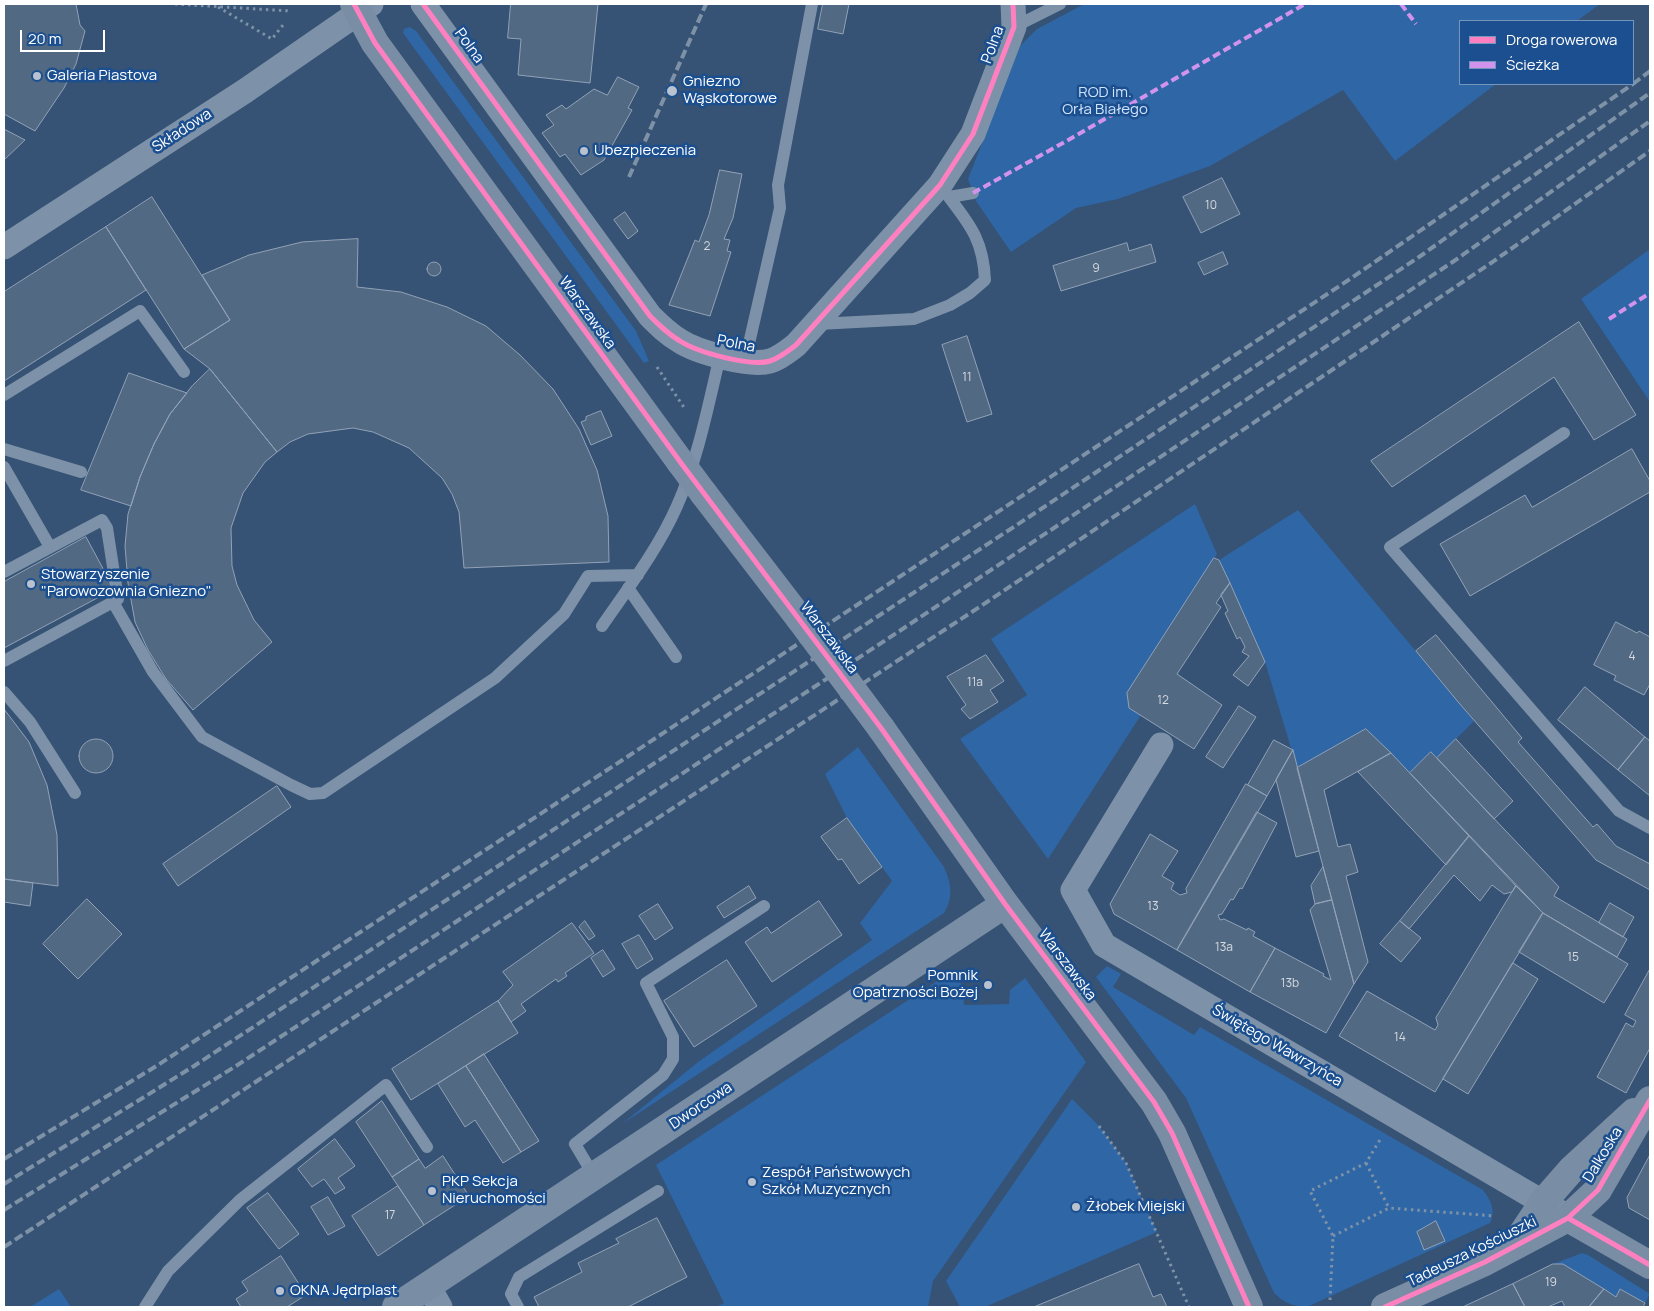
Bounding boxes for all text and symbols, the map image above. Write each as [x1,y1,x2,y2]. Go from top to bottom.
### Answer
scale bar [22,20,108,52]
legend [1459,20,1634,85]
street label: Polna [978,24,1008,66]
street label: Polna [450,25,488,67]
text: 20 m [28,28,61,49]
text: Droga rowerowa [1506,29,1617,50]
text: Ścieżka [1506,54,1559,75]
place label: Galeria Piastova [47,67,157,85]
marker: Galeria Piastova [31,70,43,82]
place label: Gniezno Wąskotorowe [683,73,777,108]
marker: Gniezno Wąskotorowe [665,84,679,98]
park label: ROD im. Orła Białego [1062,84,1148,119]
street label: Składowa [149,105,215,157]
place label: Ubezpieczenia [594,142,696,160]
marker: Ubezpieczenia [578,145,590,157]
house number: 10 [1205,199,1217,213]
house number: 2 [704,240,710,254]
house number: 9 [1092,262,1100,276]
street label: Warszawska [555,273,619,353]
street label: Polna [715,331,757,357]
house number: 11 [962,371,972,385]
place label: Stowarzyszenie "Parowozownia Gniezno" [41,566,212,601]
marker: Stowarzyszenie "Parowozownia Gniezno" [25,578,37,590]
street label: Warszawska [796,599,862,677]
house number: 4 [1628,650,1636,664]
house number: 11a [967,676,983,690]
house number: 12 [1157,694,1169,708]
house number: 13 [1147,900,1159,914]
street label: Warszawska [1034,926,1100,1004]
house number: 13a [1215,941,1233,955]
house number: 15 [1567,951,1579,965]
place label: Pomnik Opatrzności Bożej [853,967,978,1002]
house number: 13b [1281,977,1299,991]
marker: Pomnik Opatrzności Bożej [982,979,994,991]
street label: Świętego Wawrzyńca [1209,1001,1345,1091]
house number: 14 [1394,1031,1406,1045]
street label: Dworcowa [666,1079,736,1133]
street label: Dalkoska [1579,1124,1627,1186]
place label: Zespół Państwowych Szkół Muzycznych [762,1164,910,1199]
place label: PKP Sekcja Nieruchomości [442,1173,546,1208]
marker: Zespół Państwowych Szkół Muzycznych [746,1176,758,1188]
marker: PKP Sekcja Nieruchomości [426,1185,438,1197]
place label: Żłobek Miejski [1086,1198,1185,1216]
marker: Żłobek Miejski [1070,1201,1082,1213]
house number: 17 [385,1209,395,1223]
street label: Tadeusza Kościuszki [1404,1213,1540,1291]
house number: 19 [1545,1276,1557,1290]
place label: OKNA Jędrplast [290,1282,397,1300]
marker: OKNA Jędrplast [274,1285,286,1297]

